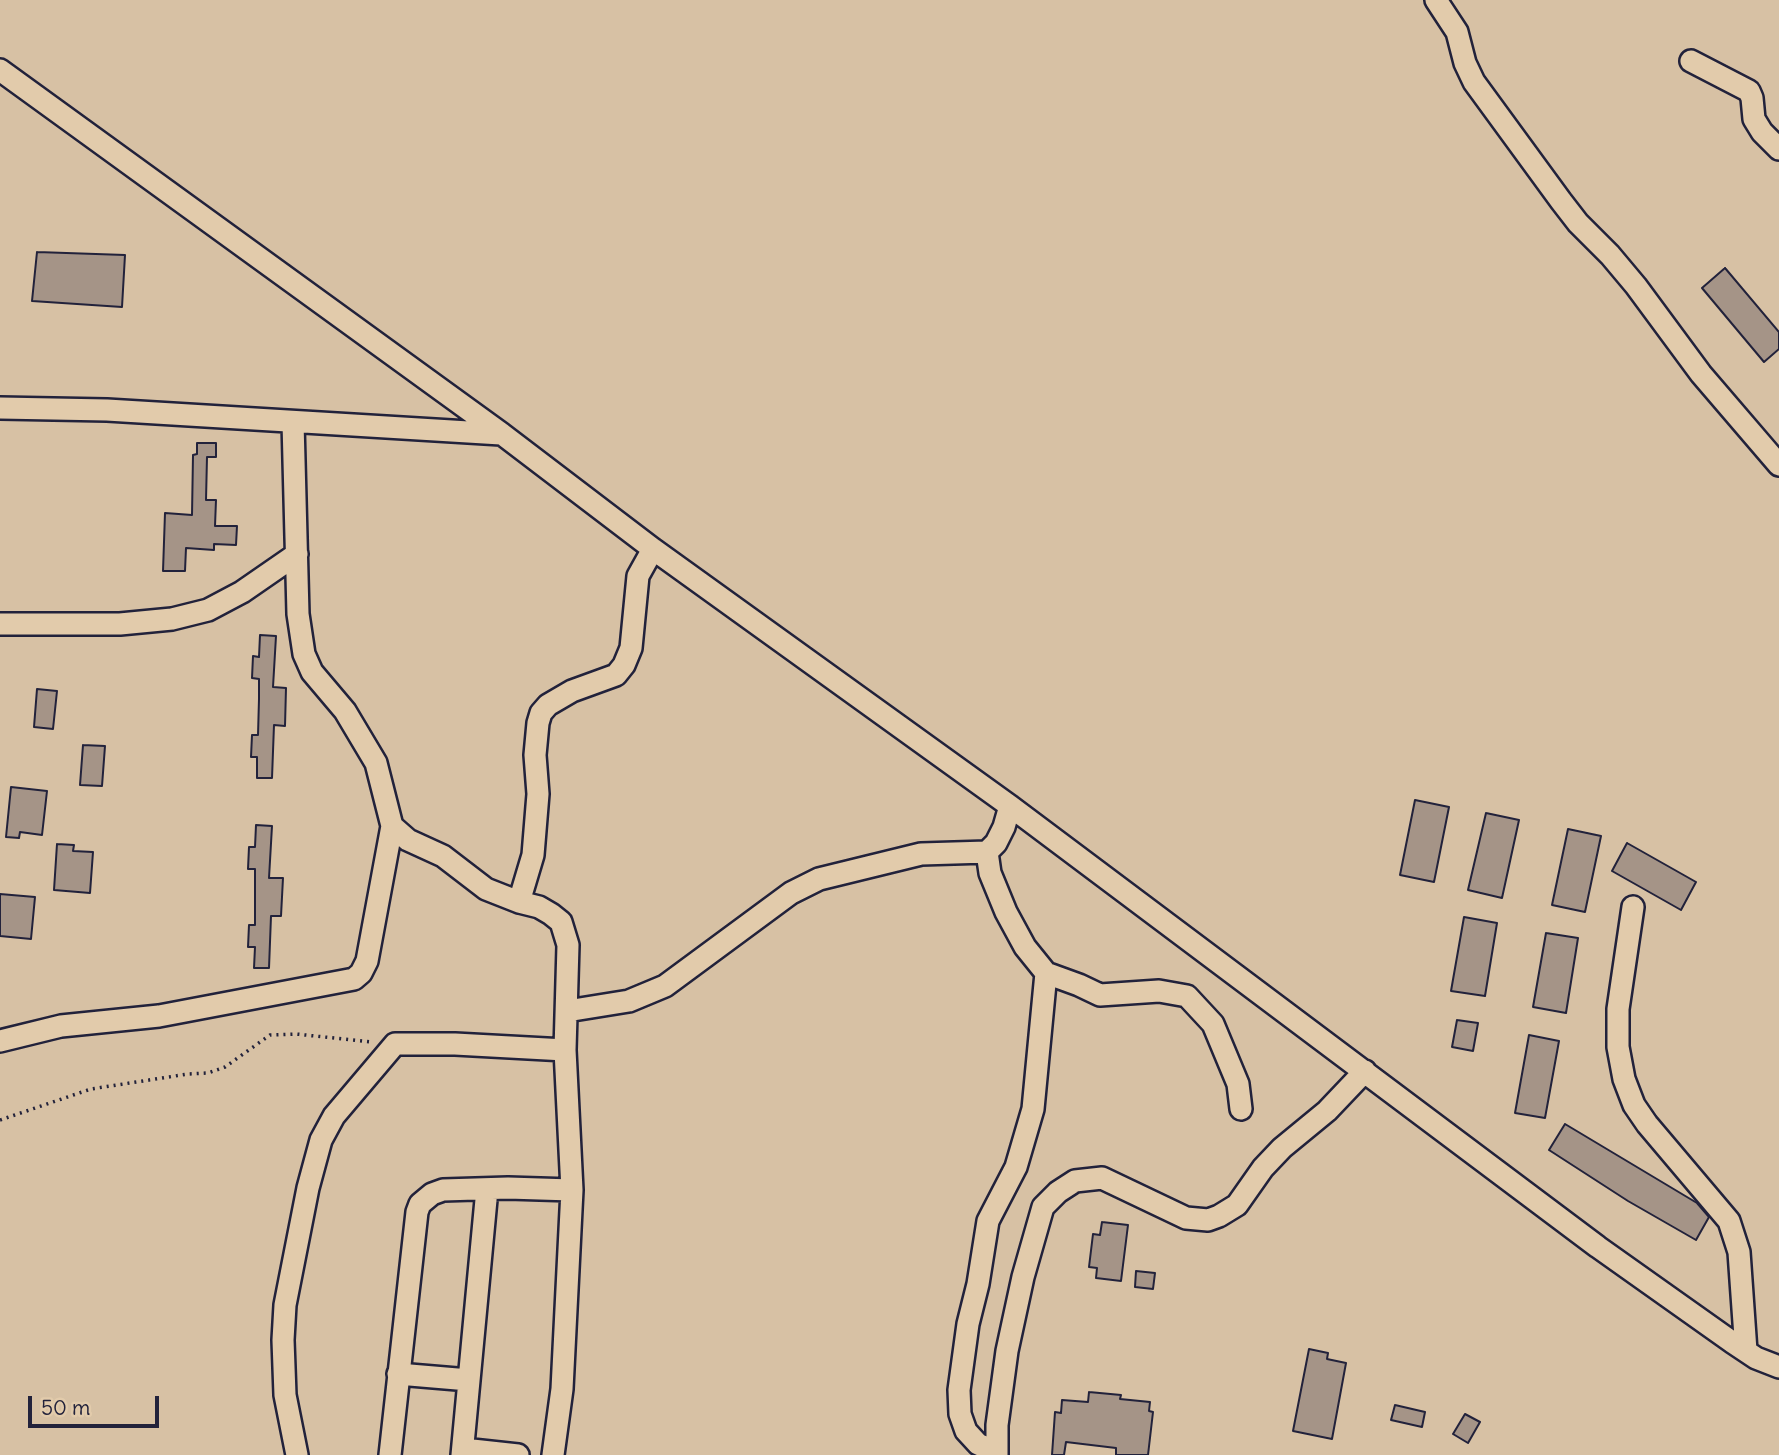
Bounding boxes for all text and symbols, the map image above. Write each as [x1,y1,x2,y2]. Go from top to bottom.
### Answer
scale bar [32,1382,163,1426]
text: 50 m [41,1394,90,1421]

